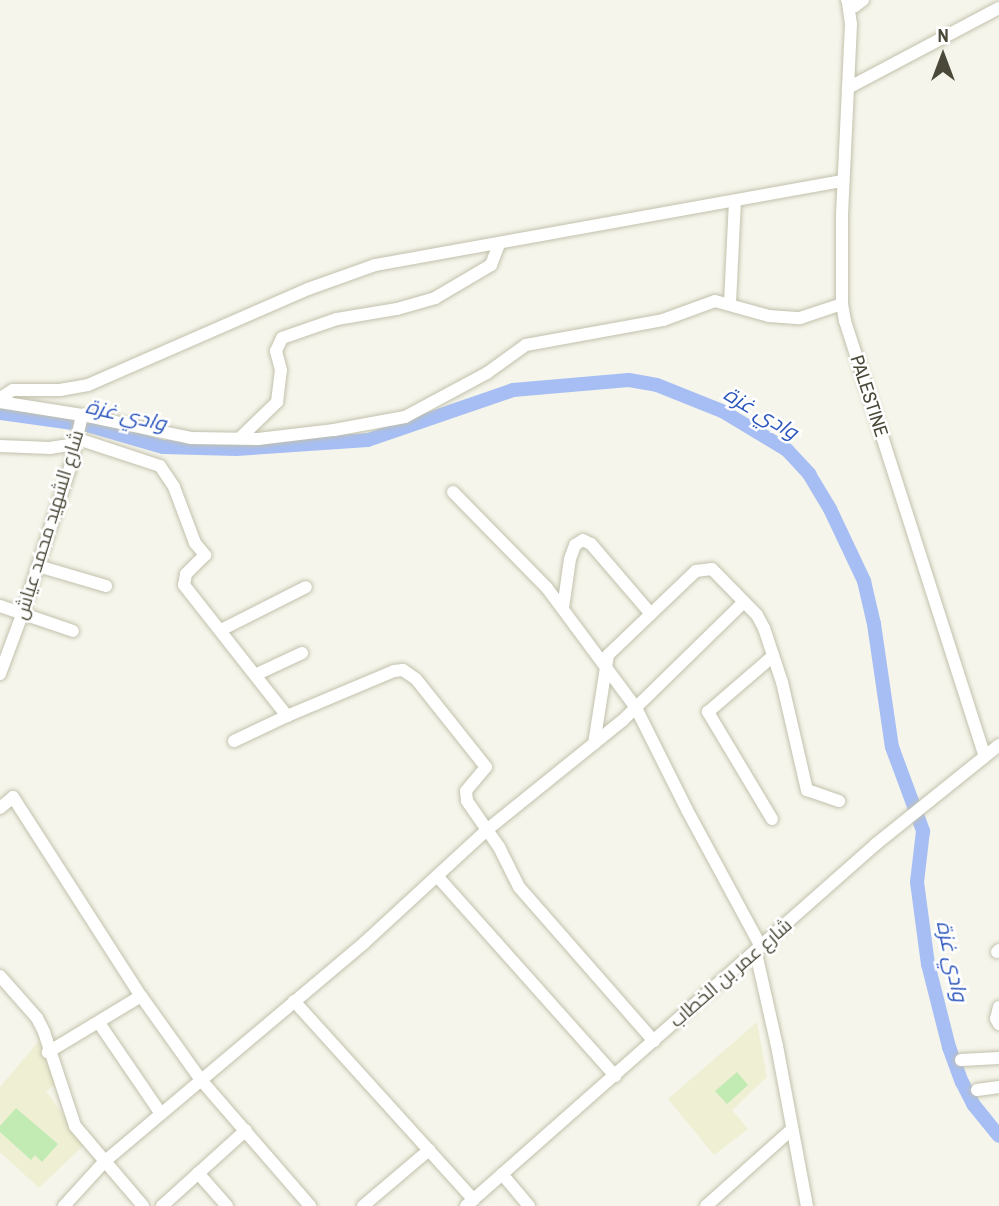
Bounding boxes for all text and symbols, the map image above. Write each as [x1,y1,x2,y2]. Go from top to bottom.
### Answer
north arrow [908,21,978,91]
text: N [937,22,949,48]
street label: PALESTINE [845,352,893,440]
water label: وادي غزة [719,381,803,445]
water label: وادي غزة [83,394,169,436]
street label: شارع الشهيد محمد عياش [9,428,89,622]
street label: شارع عمر بن الخطاب [665,914,797,1032]
water label: وادي غزة [931,918,973,1004]

